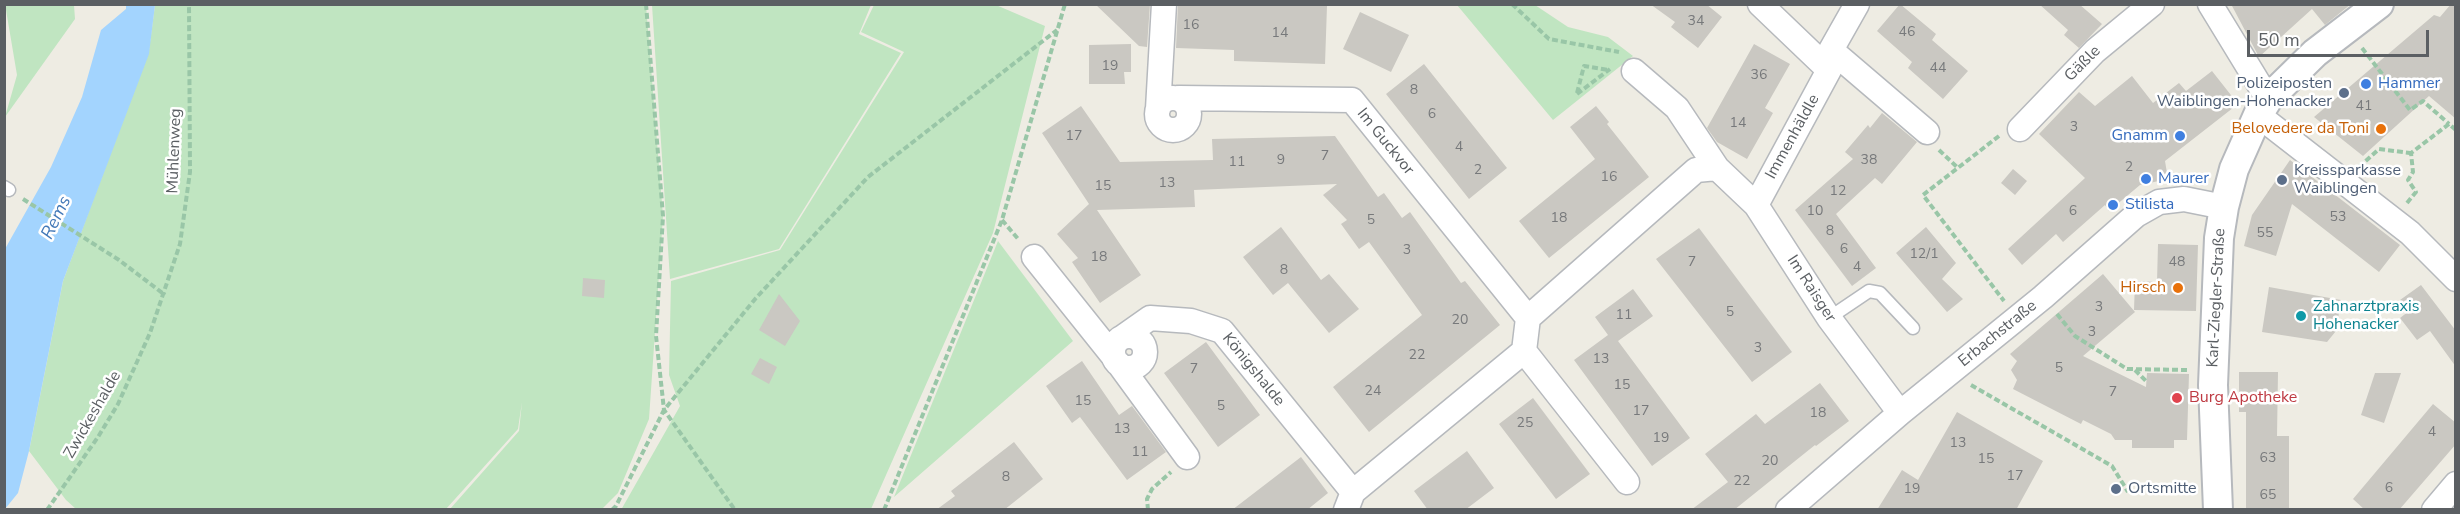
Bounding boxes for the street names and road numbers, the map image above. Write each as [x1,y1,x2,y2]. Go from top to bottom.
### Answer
street label: Gäßle [2061,42,2105,86]
street label: Immenhäldle [1762,91,1824,183]
street label: Im Guckvor [1352,105,1418,179]
street label: Mühlenweg [164,108,186,194]
street label: Karl-Ziegler-Straße [2204,228,2230,368]
street label: Im Raisger [1782,252,1840,326]
street label: Erbachstraße [1955,297,2041,371]
street label: Königshalde [1218,330,1288,410]
street label: Zwickeshalde [60,368,126,462]

